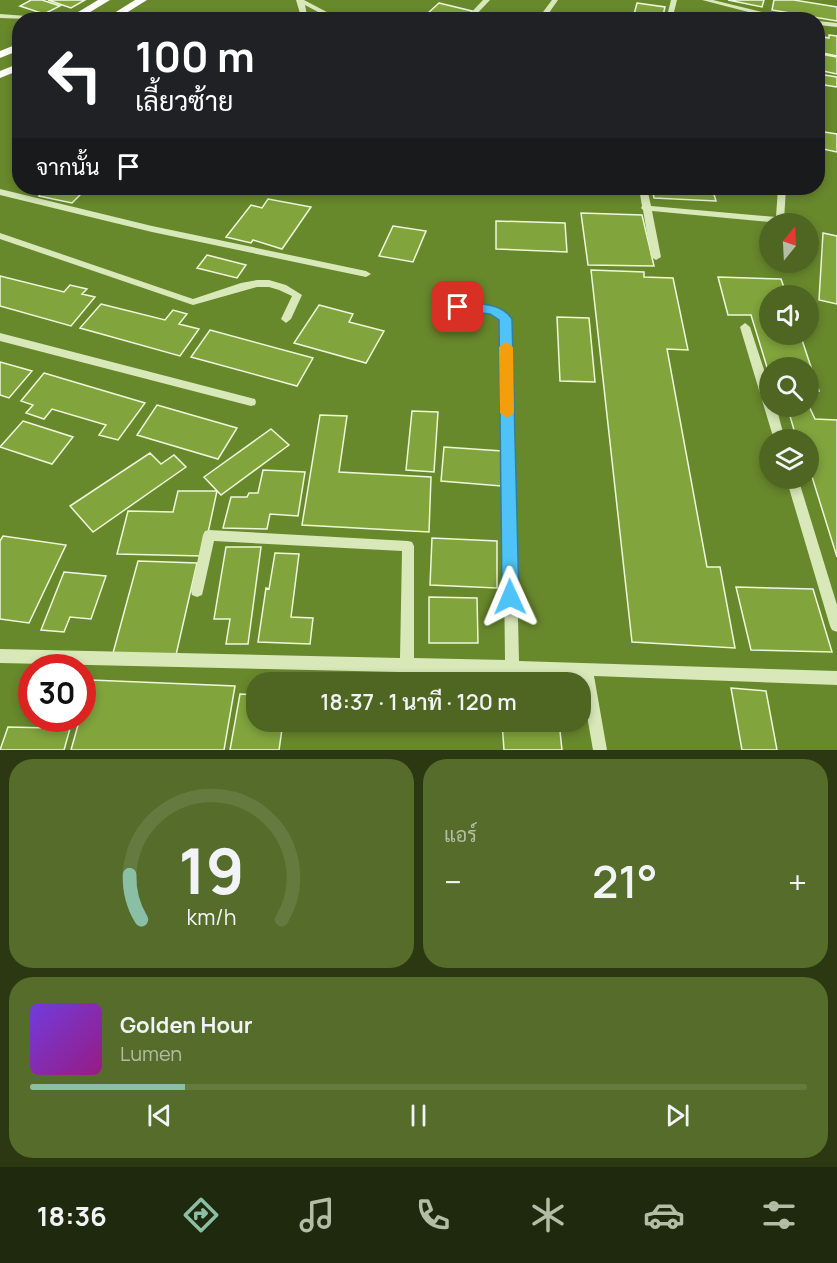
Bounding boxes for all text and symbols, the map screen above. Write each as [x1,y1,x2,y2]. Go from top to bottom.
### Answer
text: 100 m [135,27,255,85]
icon: left [36,36,114,114]
text: เลี้ยวซ้าย [135,82,233,119]
icon: arrive [112,150,145,183]
text: จากนั้น [36,152,100,182]
north arrow [759,213,819,273]
map controls [759,213,819,489]
pin [432,281,483,332]
button: sound [759,285,819,345]
icon: arrive [441,290,474,323]
button: search [759,357,819,417]
button: layers [759,429,819,489]
position arrow [478,565,542,629]
speed limit sign: 30 [18,654,96,732]
text: 18:37 · 1 นาที · 120 m [320,687,517,717]
text: แอร์ [444,821,477,848]
text: 19 [178,827,245,913]
text: 21° [592,850,658,912]
text: − [444,859,462,904]
text: + [788,859,807,904]
text: km/h [187,903,236,932]
text: Golden Hour [120,1010,253,1040]
text: Lumen [120,1040,182,1067]
icon: previous [143,1099,176,1132]
icon: pause [402,1099,435,1132]
icon: next [661,1099,694,1132]
icon: directions [180,1194,222,1236]
icon: music [296,1194,338,1236]
icon: phone [412,1194,454,1236]
icon: climate [527,1194,569,1236]
icon: car [643,1194,685,1236]
icon: filters [758,1194,800,1236]
text: 18:36 [37,1197,107,1234]

